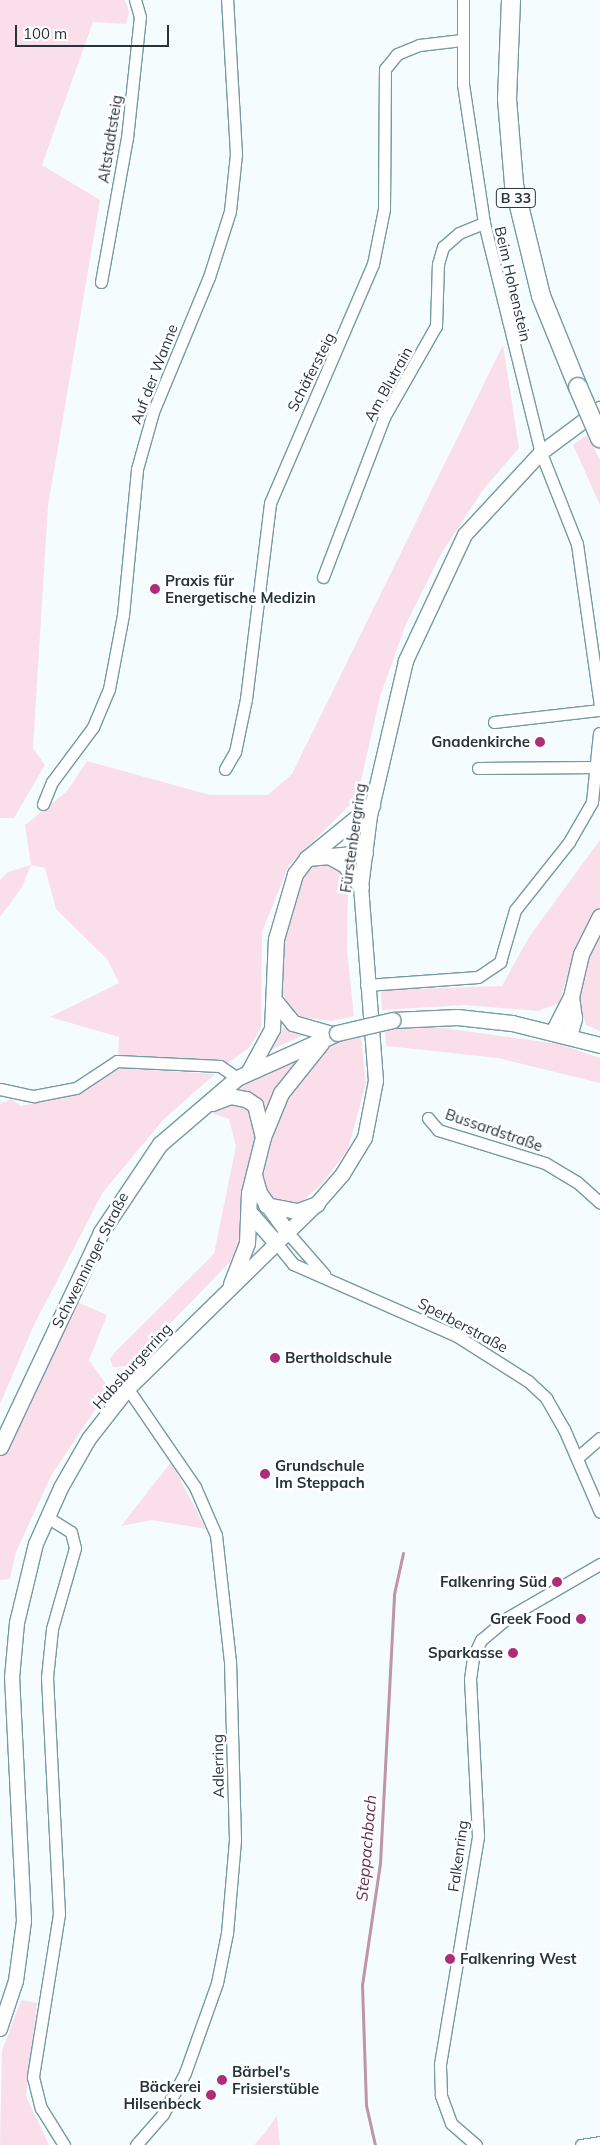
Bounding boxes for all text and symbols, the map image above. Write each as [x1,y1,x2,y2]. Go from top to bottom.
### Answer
scale bar [18,15,171,47]
text: 100 m [23,24,67,43]
street label: Altstadtsteig [94,94,126,184]
road number: B 33 [495,187,537,210]
street label: Beim Hohenstein [491,225,535,343]
street label: Auf der Wanne [127,321,181,427]
street label: Schäfersteig [283,329,339,415]
street label: Am Blutrain [360,344,416,424]
place label: Praxis für Energetische Medizin [165,571,316,606]
marker: Praxis für Energetische Medizin [149,583,161,595]
place label: Gnadenkirche [431,733,530,751]
marker: Gnadenkirche [534,736,546,748]
street label: Fürstenbergring [336,782,370,894]
street label: Bussardstraße [443,1105,545,1155]
street label: Schwenninger Straße [48,1189,132,1331]
street label: Sperberstraße [415,1294,511,1356]
street label: Habsburgerring [89,1319,175,1413]
place label: Bertholdschule [285,1349,392,1367]
marker: Bertholdschule [269,1352,281,1364]
place label: Grundschule Im Steppach [275,1456,365,1491]
marker: Grundschule Im Steppach [259,1468,271,1480]
place label: Falkenring Süd [440,1573,547,1591]
marker: Falkenring Süd [551,1576,563,1588]
place label: Greek Food [490,1610,571,1628]
marker: Greek Food [575,1613,587,1625]
place label: Sparkasse [428,1644,503,1662]
marker: Sparkasse [507,1647,519,1659]
street label: Adlerring [208,1734,228,1798]
water label: Steppachbach [352,1794,380,1902]
street label: Falkenring [444,1819,472,1893]
place label: Falkenring West [460,1950,576,1968]
marker: Falkenring West [444,1953,456,1965]
place label: Bärbel's Frisierstüble [232,2062,319,2097]
marker: Bärbel's Frisierstüble [216,2074,228,2086]
place label: Bäckerei Hilsenbeck [123,2077,201,2112]
marker: Bäckerei Hilsenbeck [205,2089,217,2101]

